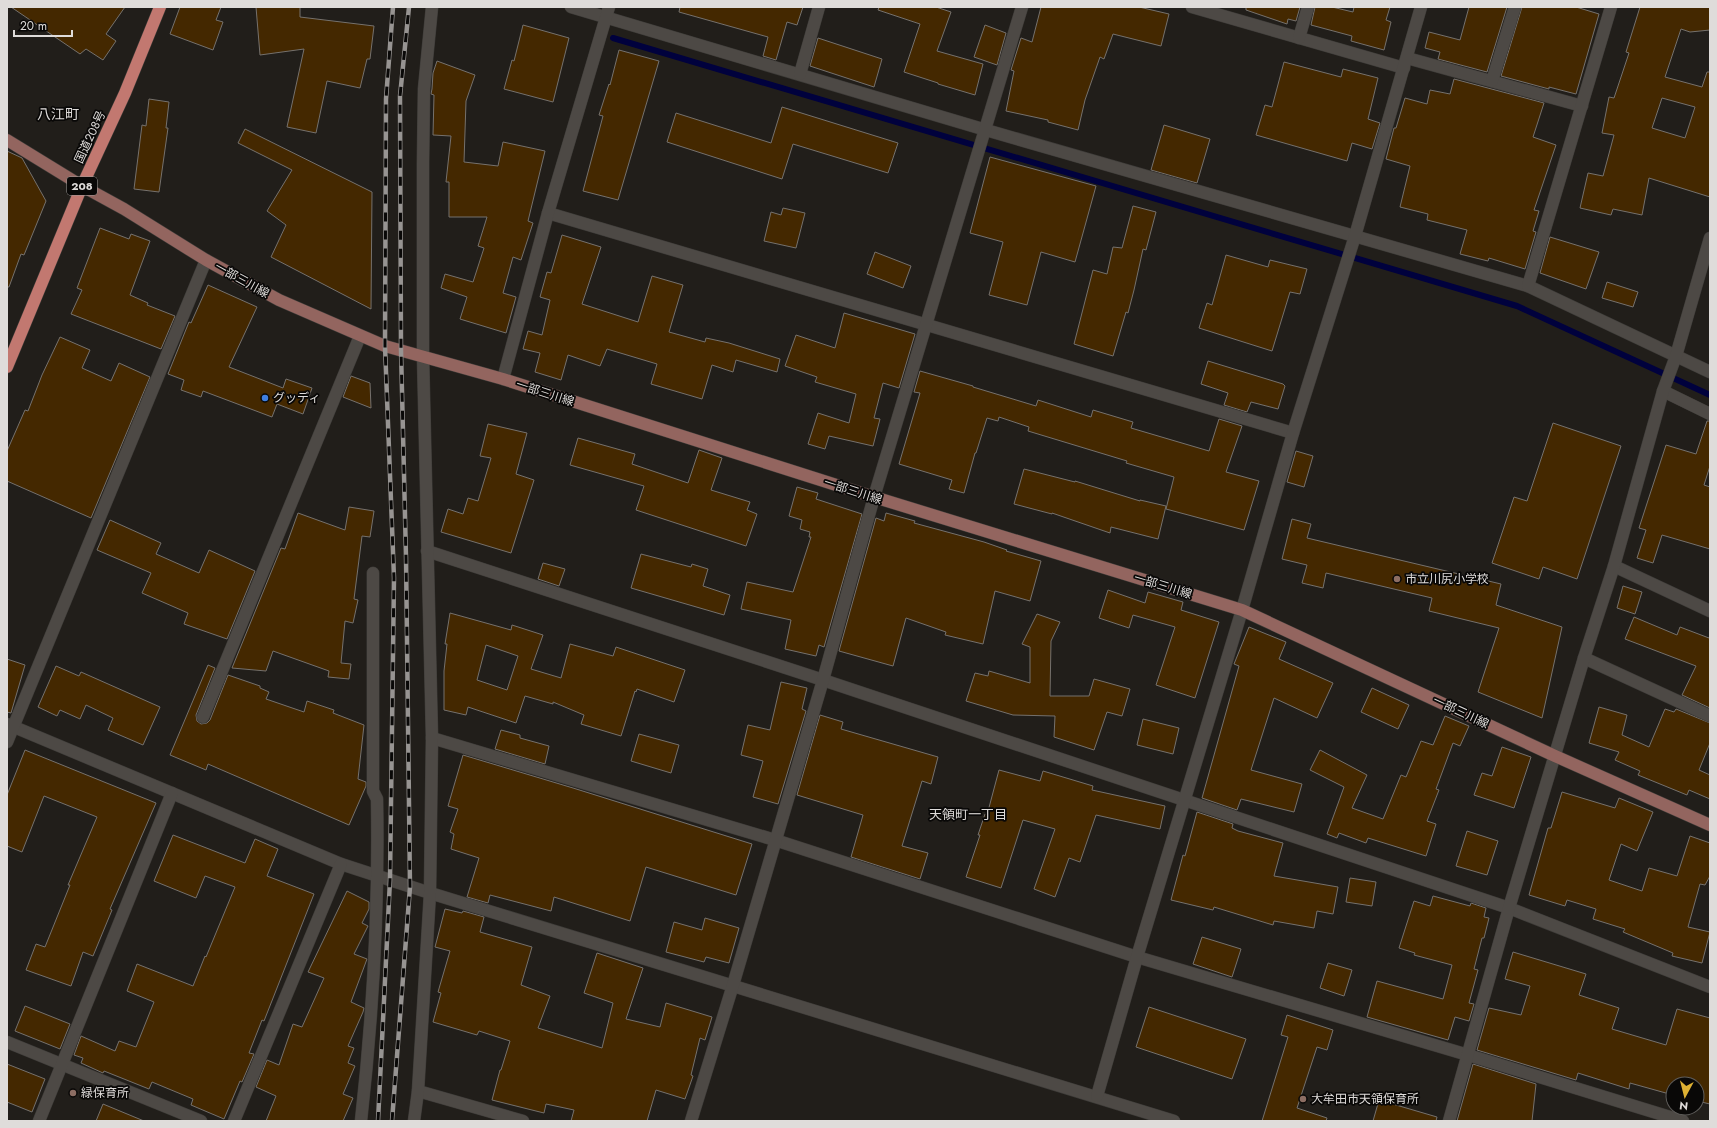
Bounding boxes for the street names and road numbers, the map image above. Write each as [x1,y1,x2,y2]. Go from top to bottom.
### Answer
street label: 国道208号 [70,108,110,166]
road number: 208 [67,177,97,195]
street label: 一部三川線 [211,258,273,302]
street label: 一部三川線 [514,375,576,411]
street label: 一部三川線 [822,473,884,509]
street label: 一部三川線 [1132,569,1194,603]
street label: 一部三川線 [1430,691,1492,733]

